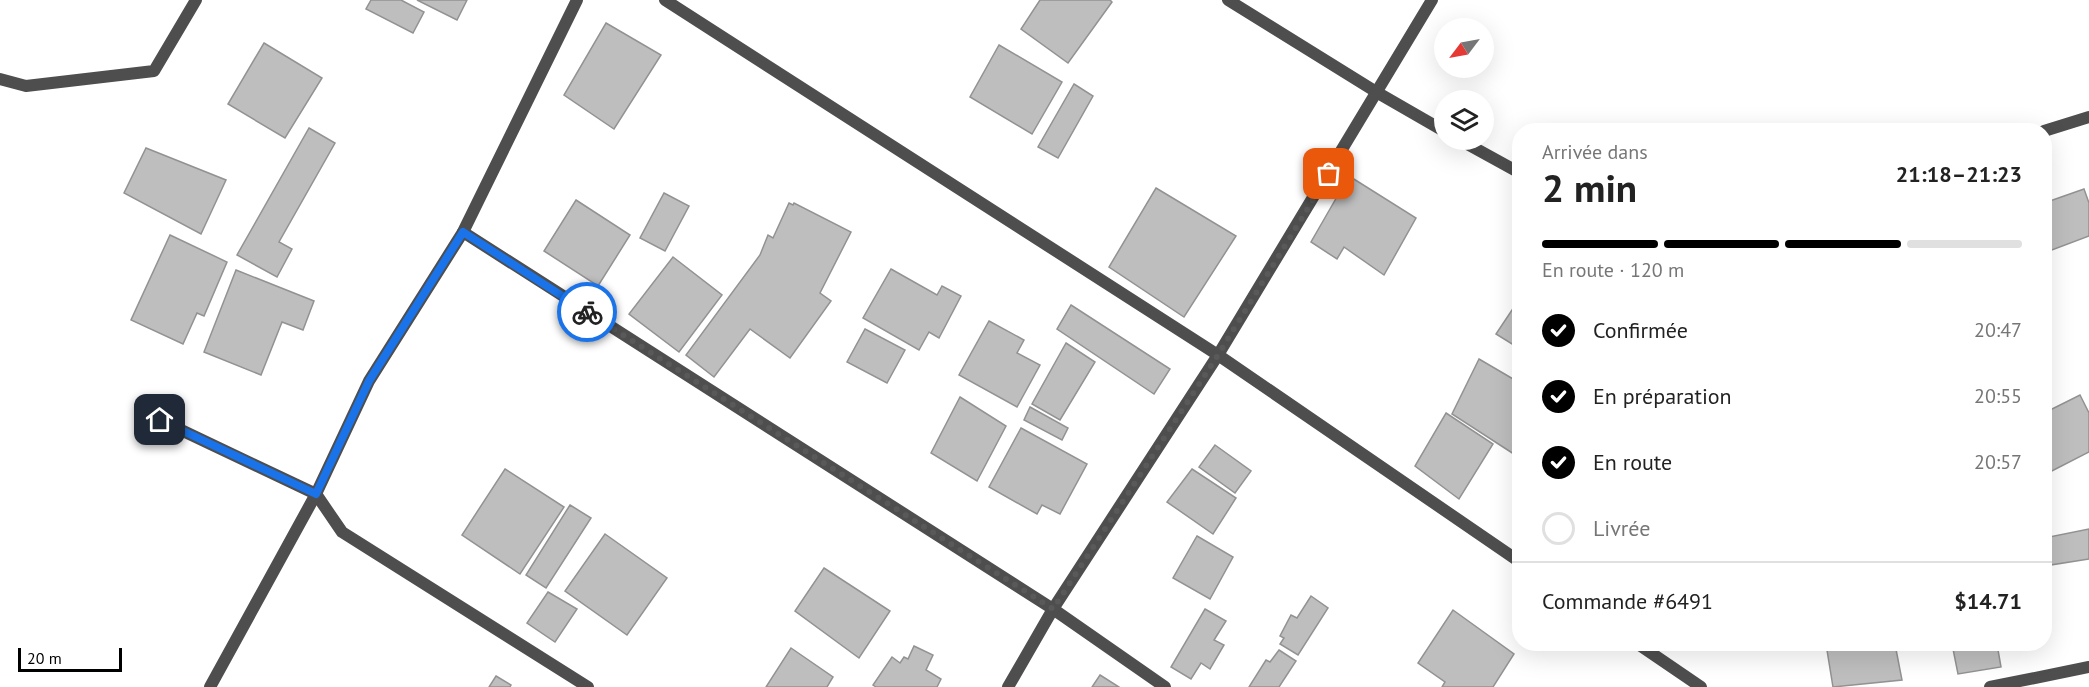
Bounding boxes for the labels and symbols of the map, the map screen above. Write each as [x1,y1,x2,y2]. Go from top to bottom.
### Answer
north arrow [1434,18,1494,78]
pin [1303,148,1354,199]
courier [557,282,617,342]
pin [134,394,185,445]
scale bar [18,645,122,672]

